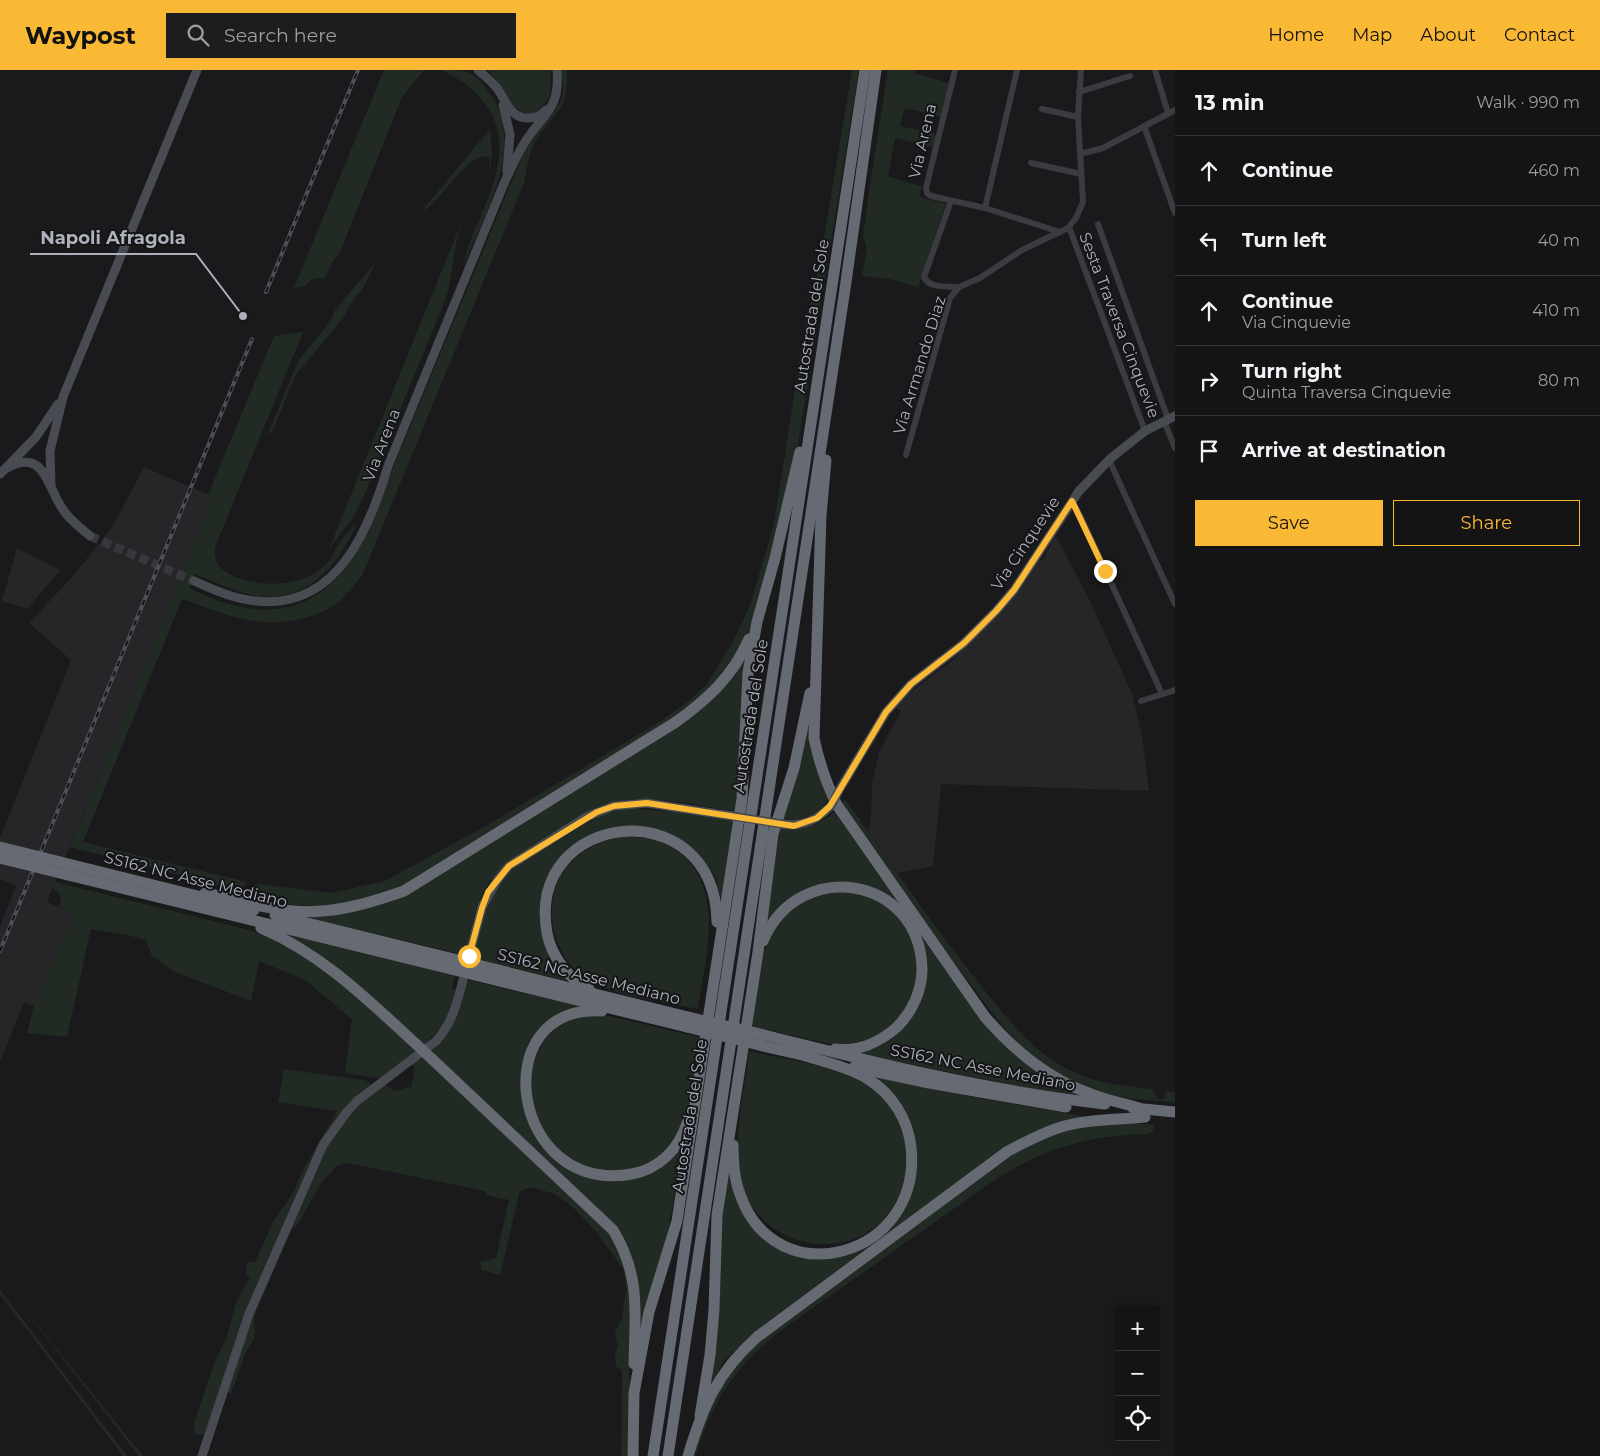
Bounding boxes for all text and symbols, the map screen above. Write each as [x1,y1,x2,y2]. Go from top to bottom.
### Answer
search box [166,13,516,58]
text: Waypost [25,21,136,50]
icon: search [184,21,212,49]
text: Search here [224,24,337,47]
text: Home [1268,24,1324,46]
text: Map [1352,24,1392,46]
text: About [1420,24,1476,46]
text: Contact [1504,24,1575,46]
text: 13 min [1195,90,1264,115]
text: Walk · 990 m [1476,93,1580,112]
street label: Via Arena [905,102,940,180]
icon: ahead [1195,157,1223,185]
text: Continue [1242,159,1333,182]
text: 460 m [1528,161,1580,180]
callout: Napoli Afragola [30,221,196,254]
text: Napoli Afragola [40,227,186,249]
icon: left [1195,227,1223,255]
text: Turn left [1242,229,1327,252]
street label: Sesta Traversa Cinquevie [1075,230,1164,421]
text: 40 m [1538,231,1580,250]
street label: Autostrada del Sole [790,238,833,394]
text: Continue [1242,290,1333,313]
street label: Via Armando Diaz [889,293,950,437]
icon: ahead [1195,297,1223,325]
text: 410 m [1532,301,1580,320]
text: Via Cinquevie [1242,313,1351,332]
text: Turn right [1242,360,1342,383]
icon: right [1195,367,1223,395]
text: 80 m [1538,371,1580,390]
text: Quinta Traversa Cinquevie [1242,383,1451,402]
street label: Via Arena [359,406,404,484]
icon: arrive [1195,437,1223,465]
text: Arrive at destination [1242,439,1446,462]
street label: Via Cinquevie [987,493,1064,594]
button: Save [1195,500,1383,546]
button: Share [1393,500,1580,546]
route end [1094,560,1117,583]
street label: Autostrada del Sole [729,638,772,794]
street label: SS162 NC Asse Mediano [102,848,289,911]
route start [458,945,481,968]
street label: SS162 NC Asse Mediano [495,945,682,1008]
street label: Autostrada del Sole [668,1038,711,1194]
street label: SS162 NC Asse Mediano [889,1040,1077,1095]
map controls [1115,1306,1160,1441]
button: + [1115,1306,1160,1351]
button: − [1115,1351,1160,1396]
button: locate [1115,1396,1160,1441]

